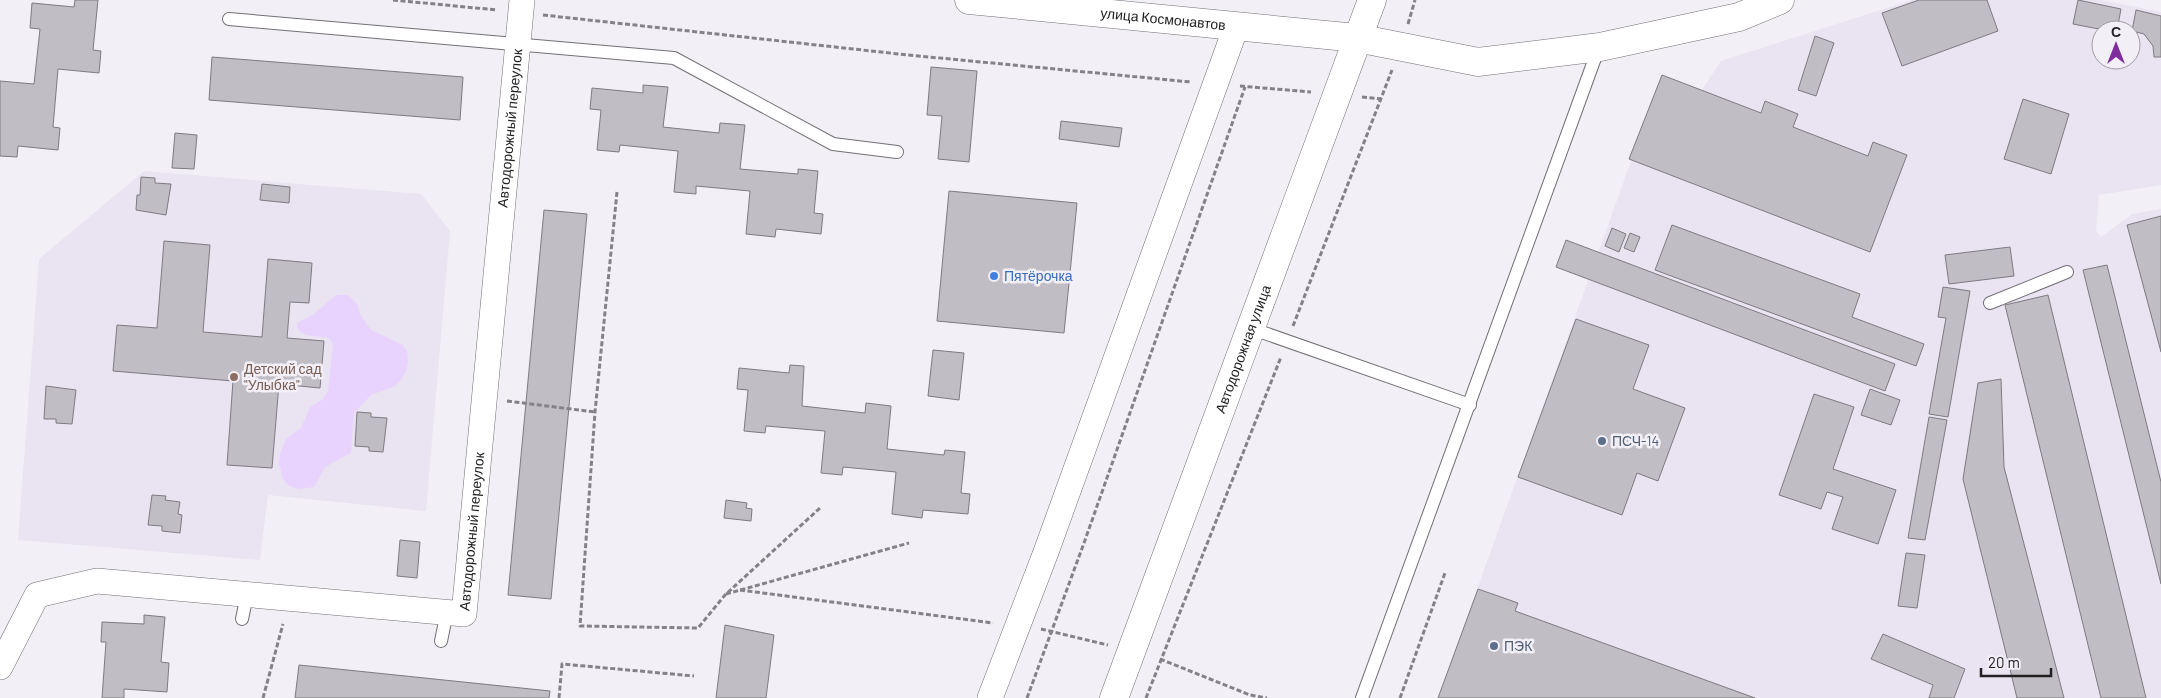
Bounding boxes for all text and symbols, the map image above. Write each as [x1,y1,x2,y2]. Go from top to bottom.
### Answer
street label: улица Космонавтов [1100,4,1227,33]
north arrow [2091,20,2141,70]
text: С [2111,23,2121,40]
street label: Автодорожный переулок [493,47,525,208]
place label: Пятёрочка [1004,267,1073,284]
marker: Пятёрочка [988,270,1000,282]
street label: Автодорожная улица [1211,282,1274,415]
place label: Детский сад "Улыбка" [244,360,322,393]
marker: Детский сад "Улыбка" [228,371,240,383]
place label: ПСЧ-14 [1612,432,1659,449]
marker: ПСЧ-14 [1596,435,1608,447]
street label: Автодорожный переулок [455,450,487,611]
place label: ПЭК [1504,637,1533,654]
marker: ПЭК [1488,640,1500,652]
scale bar [1981,646,2051,678]
text: 20 m [1988,653,2020,671]

